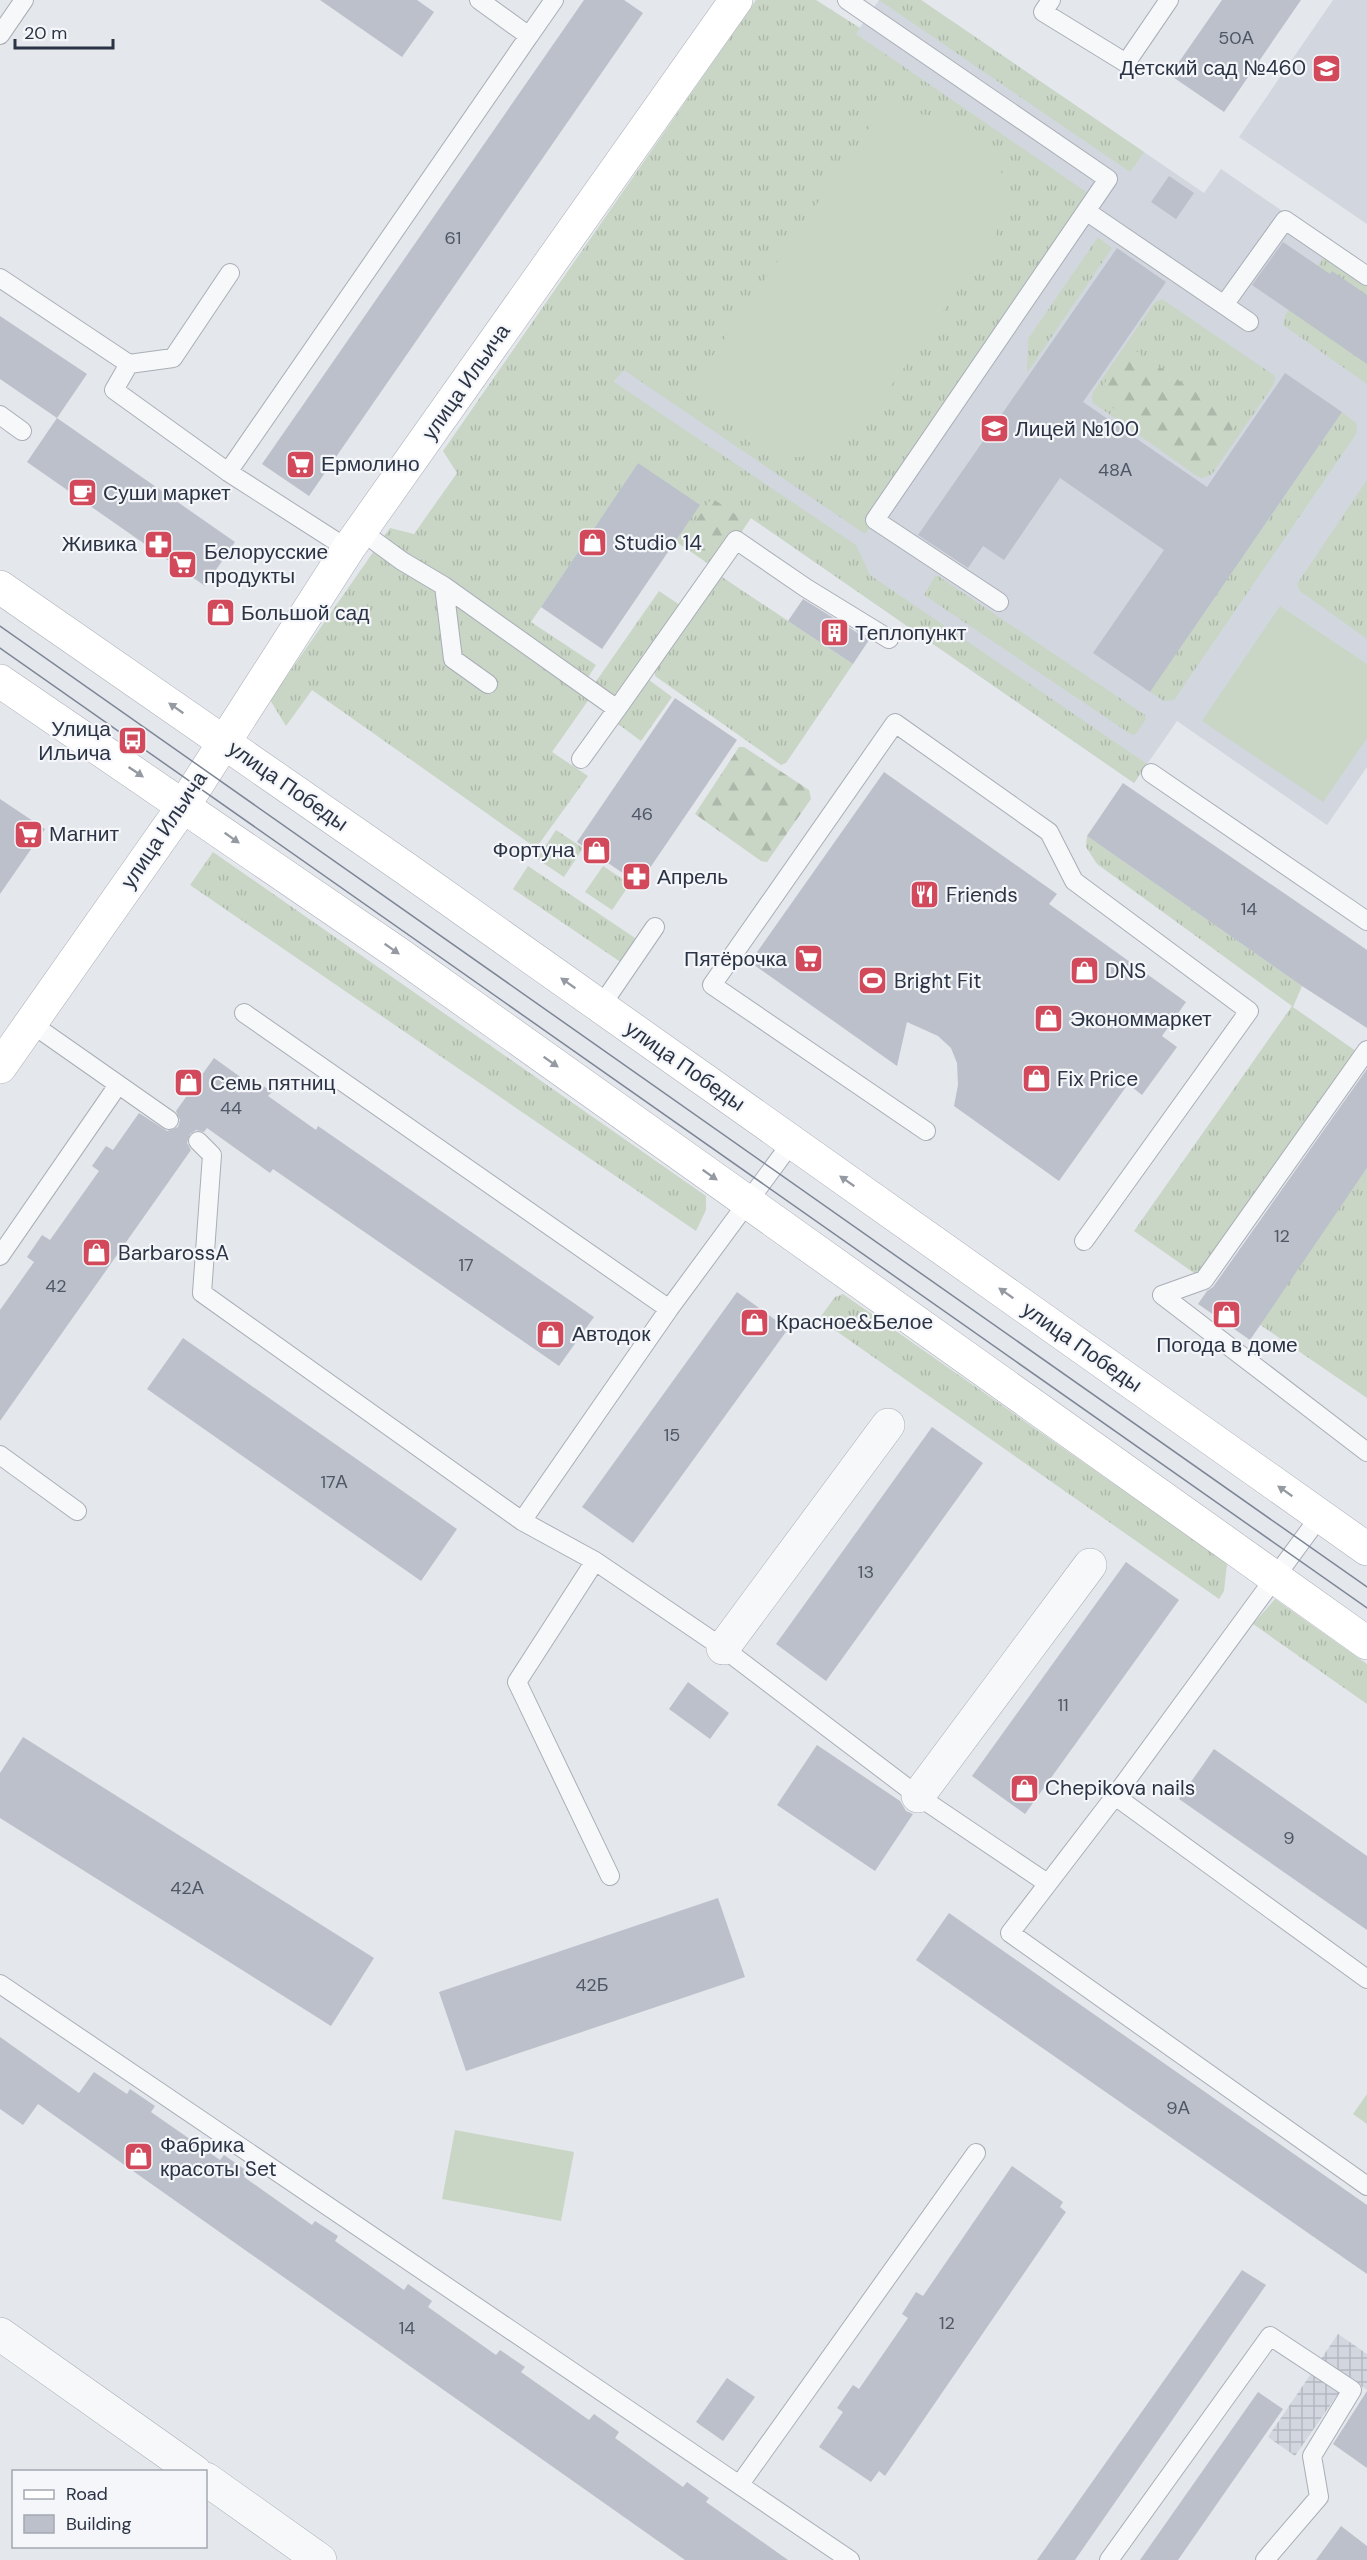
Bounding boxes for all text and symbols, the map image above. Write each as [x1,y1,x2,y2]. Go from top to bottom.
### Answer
scale bar [15,12,112,50]
text: 20 m [24,21,67,45]
house number: 50А [1218,26,1254,50]
school or university icon: Детский сад №460 [1311,52,1343,84]
place label: Детский сад №460 [1120,54,1306,82]
house number: 61 [445,226,461,250]
street label: улица Ильича [416,318,517,446]
school or university icon: Лицей №100 [978,413,1010,445]
place label: Лицей №100 [1015,415,1139,443]
supermarket icon: Ермолино [284,448,316,480]
place label: Ермолино [321,450,420,478]
house number: 48А [1098,458,1132,482]
cafe icon: Суши маркет [66,477,98,509]
place label: Суши маркет [103,479,231,507]
shop icon: Studio 14 [577,527,609,559]
pharmacy icon: Живика [142,528,174,560]
place label: Studio 14 [614,529,702,557]
place label: Живика [62,530,137,558]
place label: Белорусские продукты [204,538,328,590]
supermarket icon: Белорусские продукты [167,548,199,580]
shop icon: Большой сад [204,597,236,629]
place label: Большой сад [241,599,369,627]
building icon: Теплопункт [818,617,850,649]
place label: Теплопункт [855,619,967,647]
one-way arrow [168,703,184,714]
place label: Улица Ильича [38,715,111,767]
bus stop icon: Улица Ильича [116,725,148,757]
street label: улица Победы [222,734,354,838]
street label: улица Ильича [114,766,214,894]
one-way arrow [128,766,144,777]
house number: 46 [631,802,653,826]
supermarket icon: Магнит [12,818,44,850]
place label: Магнит [49,820,119,848]
one-way arrow [223,832,239,844]
shop icon: Фортуна [580,834,612,866]
place label: Фортуна [493,836,575,864]
pharmacy icon: Апрель [620,861,652,893]
place label: Апрель [657,863,728,891]
restaurant icon: Friends [909,879,941,911]
place label: Friends [946,881,1018,909]
house number: 14 [1241,897,1257,921]
one-way arrow [383,943,399,955]
supermarket icon: Пятёрочка [792,943,824,975]
place label: Пятёрочка [684,945,787,973]
shop icon: DNS [1068,955,1100,987]
place label: DNS [1105,957,1146,985]
sports icon: Bright Fit [857,965,889,997]
place label: Bright Fit [894,967,982,995]
one-way arrow [560,977,576,989]
shop icon: Экономмаркет [1033,1003,1065,1035]
place label: Экономмаркет [1070,1005,1212,1033]
street label: улица Победы [619,1014,751,1118]
one-way arrow [542,1056,558,1068]
shop icon: Fix Price [1020,1063,1052,1095]
place label: Fix Price [1057,1065,1138,1093]
shop icon: Семь пятниц [173,1067,205,1099]
place label: Семь пятниц [210,1069,336,1097]
house number: 44 [220,1096,242,1120]
one-way arrow [701,1169,717,1181]
one-way arrow [839,1175,855,1187]
house number: 12 [1274,1224,1290,1248]
shop icon: BarbarossA [81,1237,113,1269]
place label: BarbarossA [118,1239,229,1267]
house number: 17 [458,1253,474,1277]
house number: 42 [45,1274,67,1298]
one-way arrow [998,1288,1014,1299]
street label: улица Победы [1016,1295,1148,1399]
shop icon: Погода в доме [1211,1298,1243,1330]
shop icon: Красное&Белое [739,1306,771,1338]
place label: Красное&Белое [776,1308,933,1336]
shop icon: Автодок [535,1318,567,1350]
place label: Автодок [572,1320,651,1348]
place label: Погода в доме [1156,1331,1298,1359]
house number: 15 [664,1423,680,1447]
house number: 17А [320,1470,348,1494]
one-way arrow [1277,1486,1293,1497]
house number: 13 [858,1560,874,1584]
house number: 11 [1057,1693,1069,1717]
shop icon: Chepikova nails [1008,1772,1040,1804]
place label: Chepikova nails [1045,1774,1195,1802]
house number: 9 [1283,1826,1295,1850]
house number: 42А [170,1876,204,1900]
house number: 42Б [575,1973,609,1997]
house number: 9А [1166,2096,1190,2120]
place label: Фабрика красоты Set [160,2131,277,2183]
shop icon: Фабрика красоты Set [123,2141,155,2173]
house number: 12 [939,2311,955,2335]
house number: 14 [399,2316,415,2340]
legend [12,2470,207,2548]
text: Road [66,2482,108,2506]
text: Building [66,2512,131,2536]

